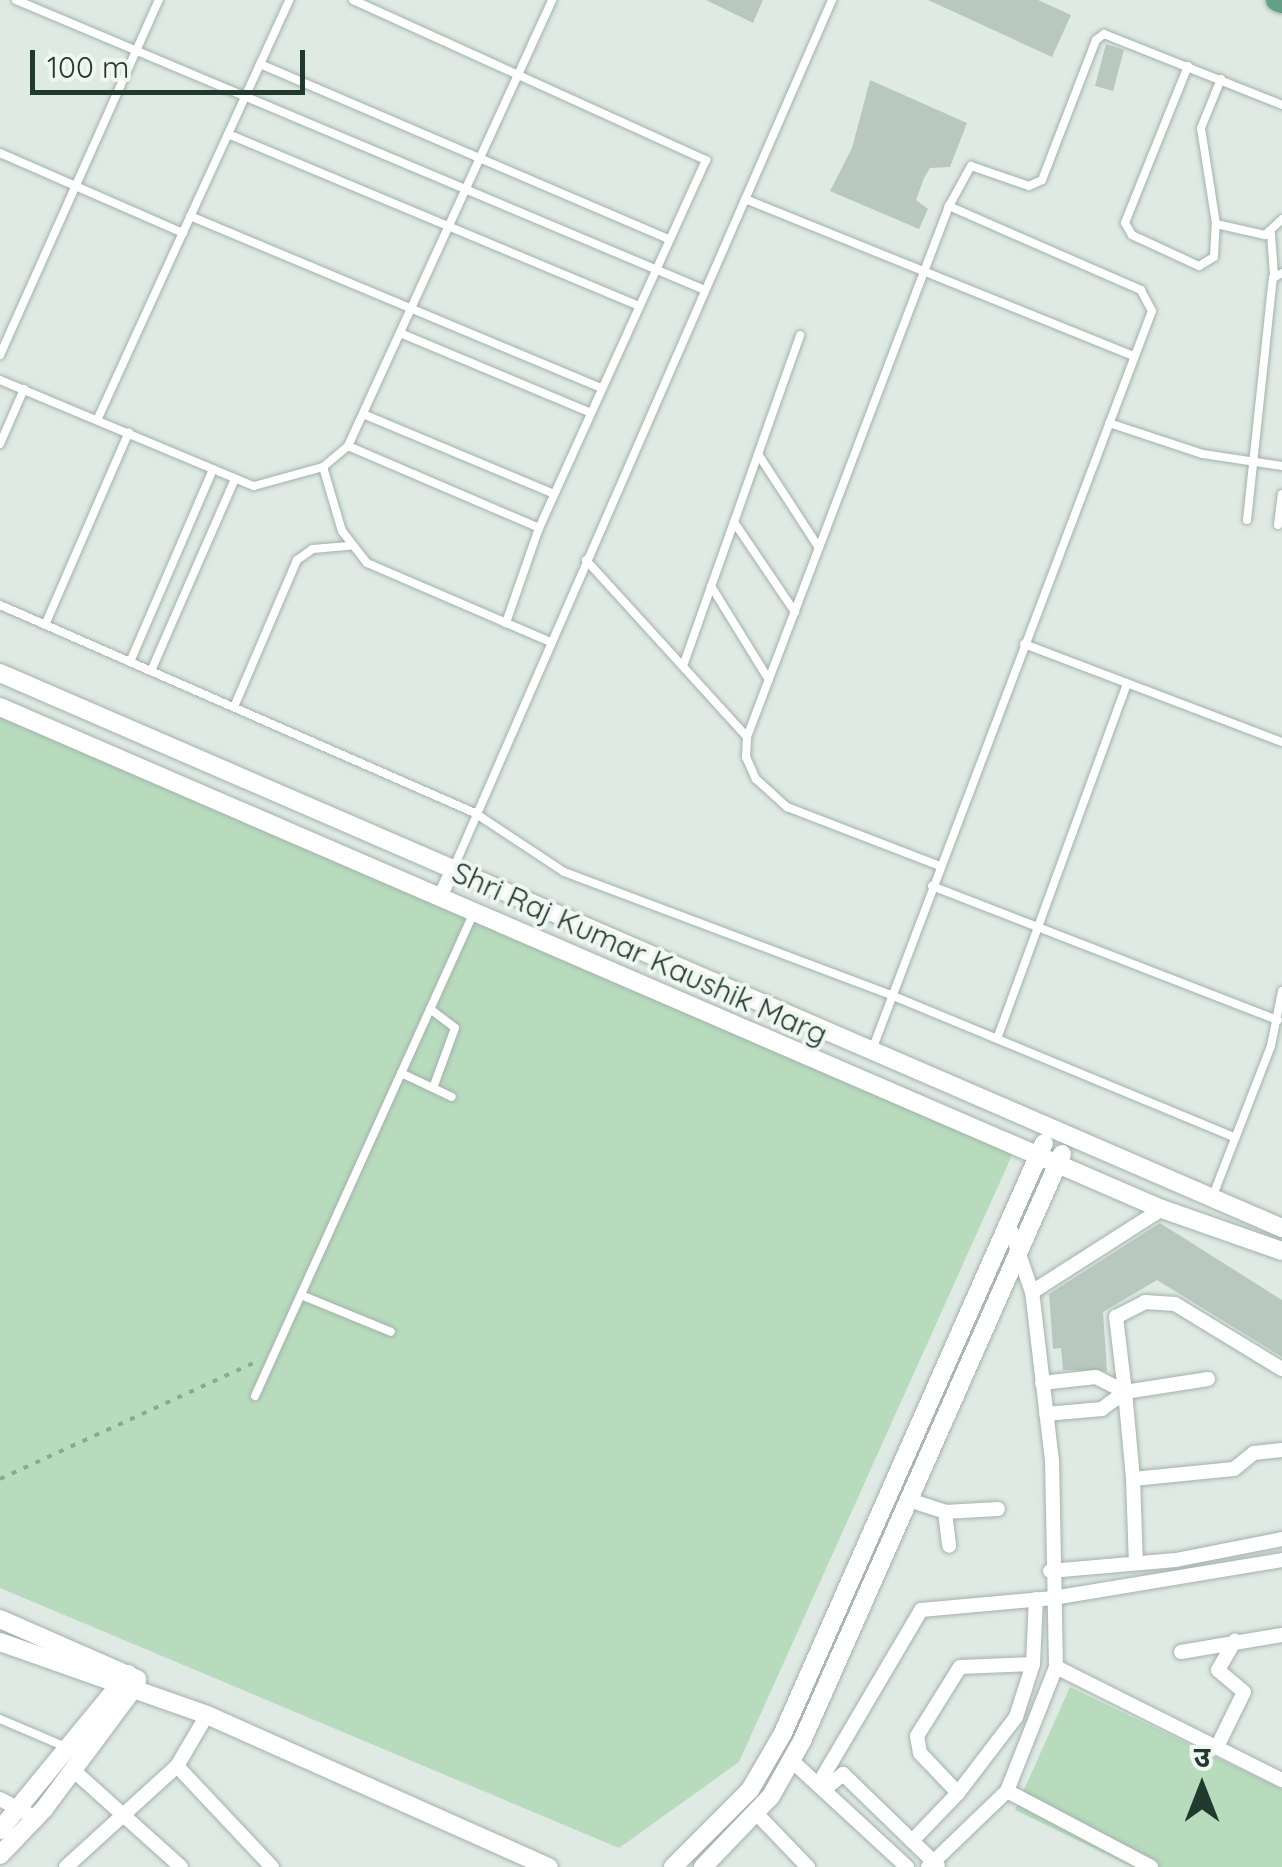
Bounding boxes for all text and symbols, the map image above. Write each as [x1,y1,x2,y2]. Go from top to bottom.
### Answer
scale bar [35,30,310,92]
text: 100 m [47,48,129,86]
street label: Shri Raj Kumar Kaushik Marg [447,854,833,1052]
north arrow [1152,1737,1252,1837]
text: उ [1194,1739,1210,1774]

